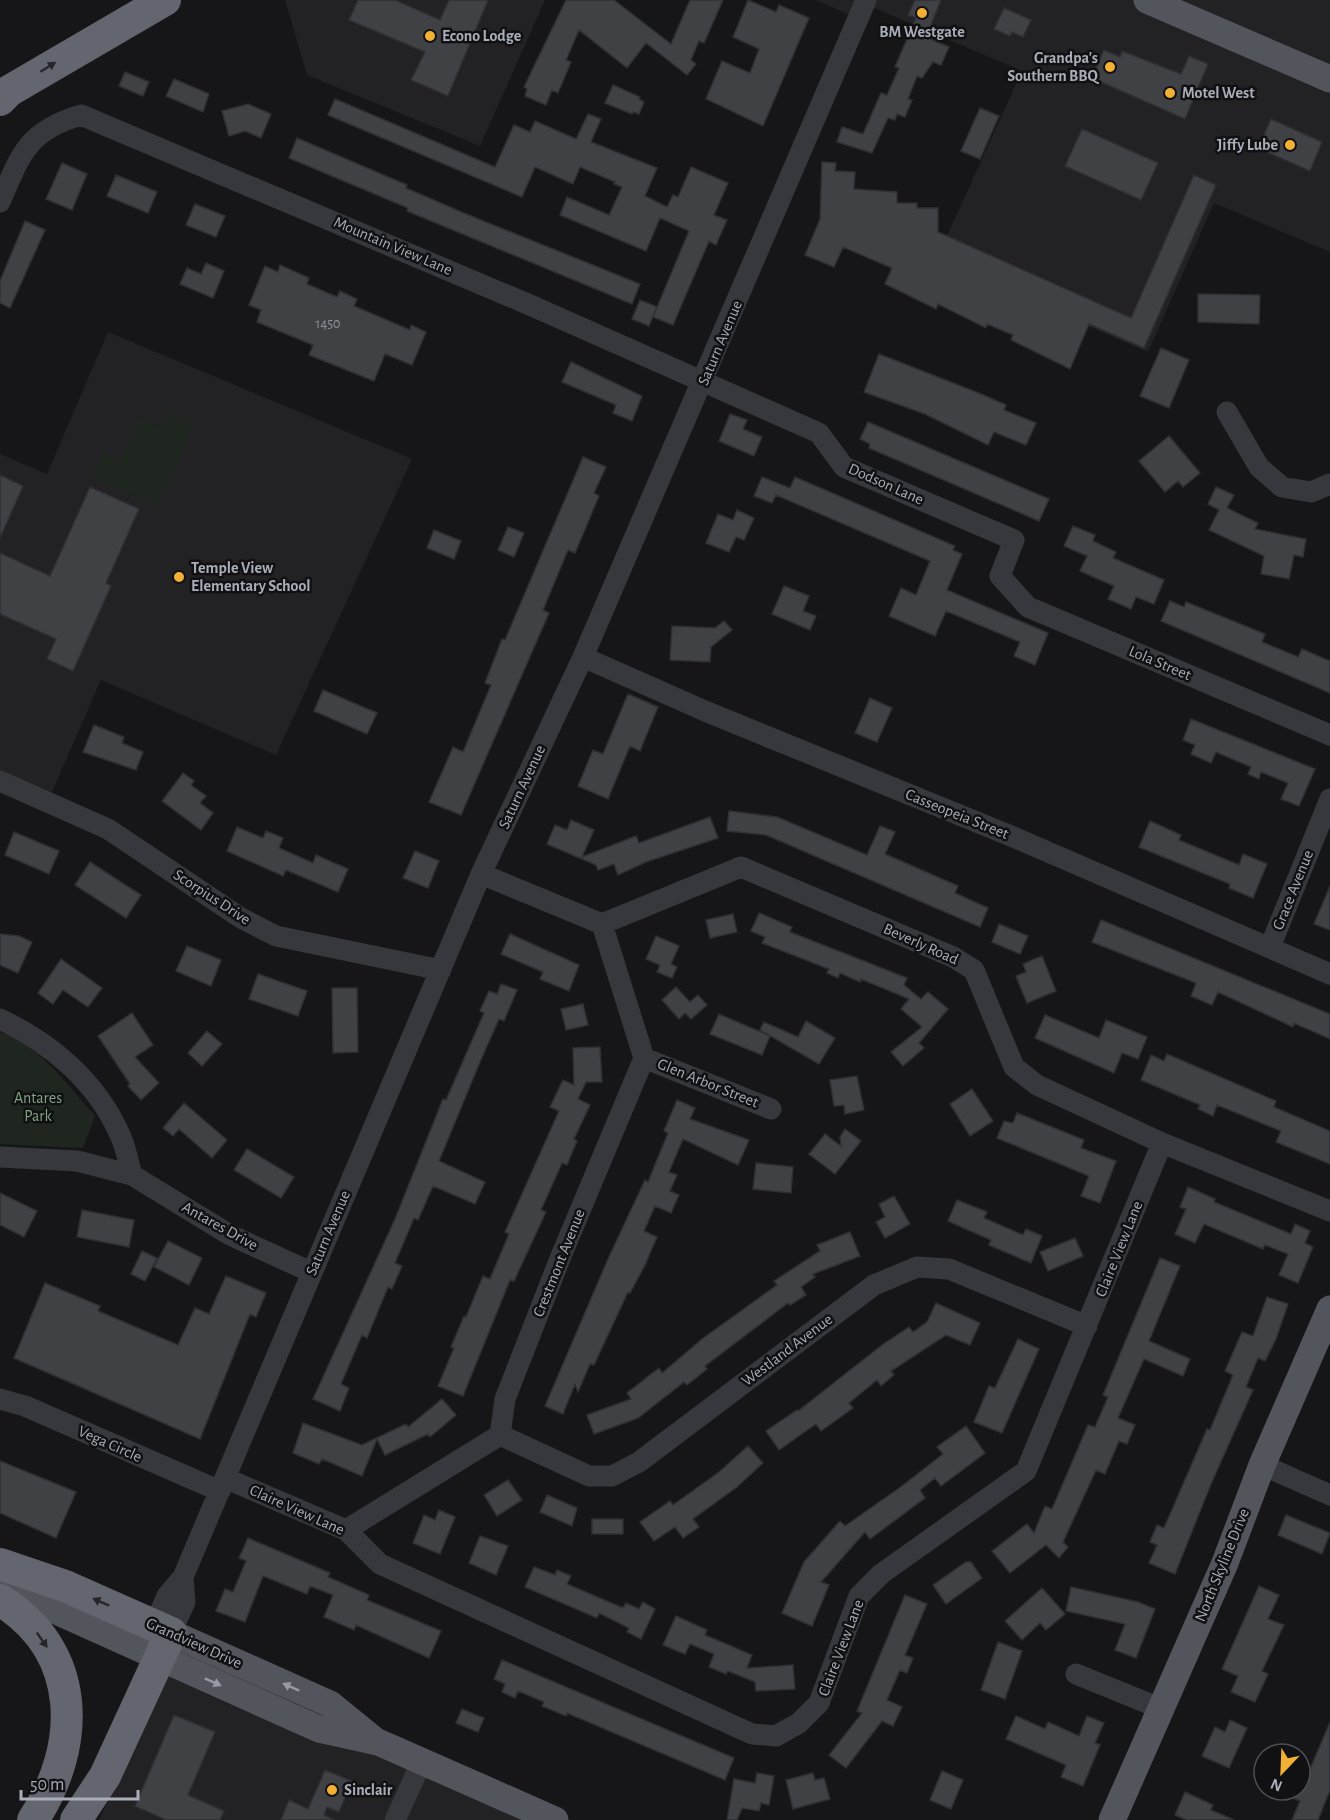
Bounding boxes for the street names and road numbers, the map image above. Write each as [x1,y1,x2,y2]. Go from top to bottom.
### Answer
street label: Mountain View Lane [331,214,455,278]
street label: Saturn Avenue [695,298,745,388]
street label: Dodson Lane [846,460,926,508]
street label: Lola Street [1127,643,1193,683]
street label: Saturn Avenue [496,743,548,831]
street label: Casseopeia Street [903,786,1011,842]
street label: Grace Avenue [1270,848,1316,932]
street label: Scorpius Drive [171,866,253,928]
street label: Beverly Road [881,920,961,969]
street label: Glen Arbor Street [655,1055,761,1111]
street label: Saturn Avenue [303,1188,353,1278]
street label: Antares Drive [179,1199,261,1253]
street label: Claire View Lane [1092,1199,1146,1299]
street label: Crestmont Avenue [530,1207,588,1319]
street label: Westland Avenue [739,1311,835,1389]
street label: Vega Circle [76,1423,144,1465]
street label: Claire View Lane [247,1482,347,1538]
street label: North Skyline Drive [1192,1506,1253,1624]
street label: Claire View Lane [815,1598,867,1698]
street label: Grandview Drive [144,1615,244,1671]

